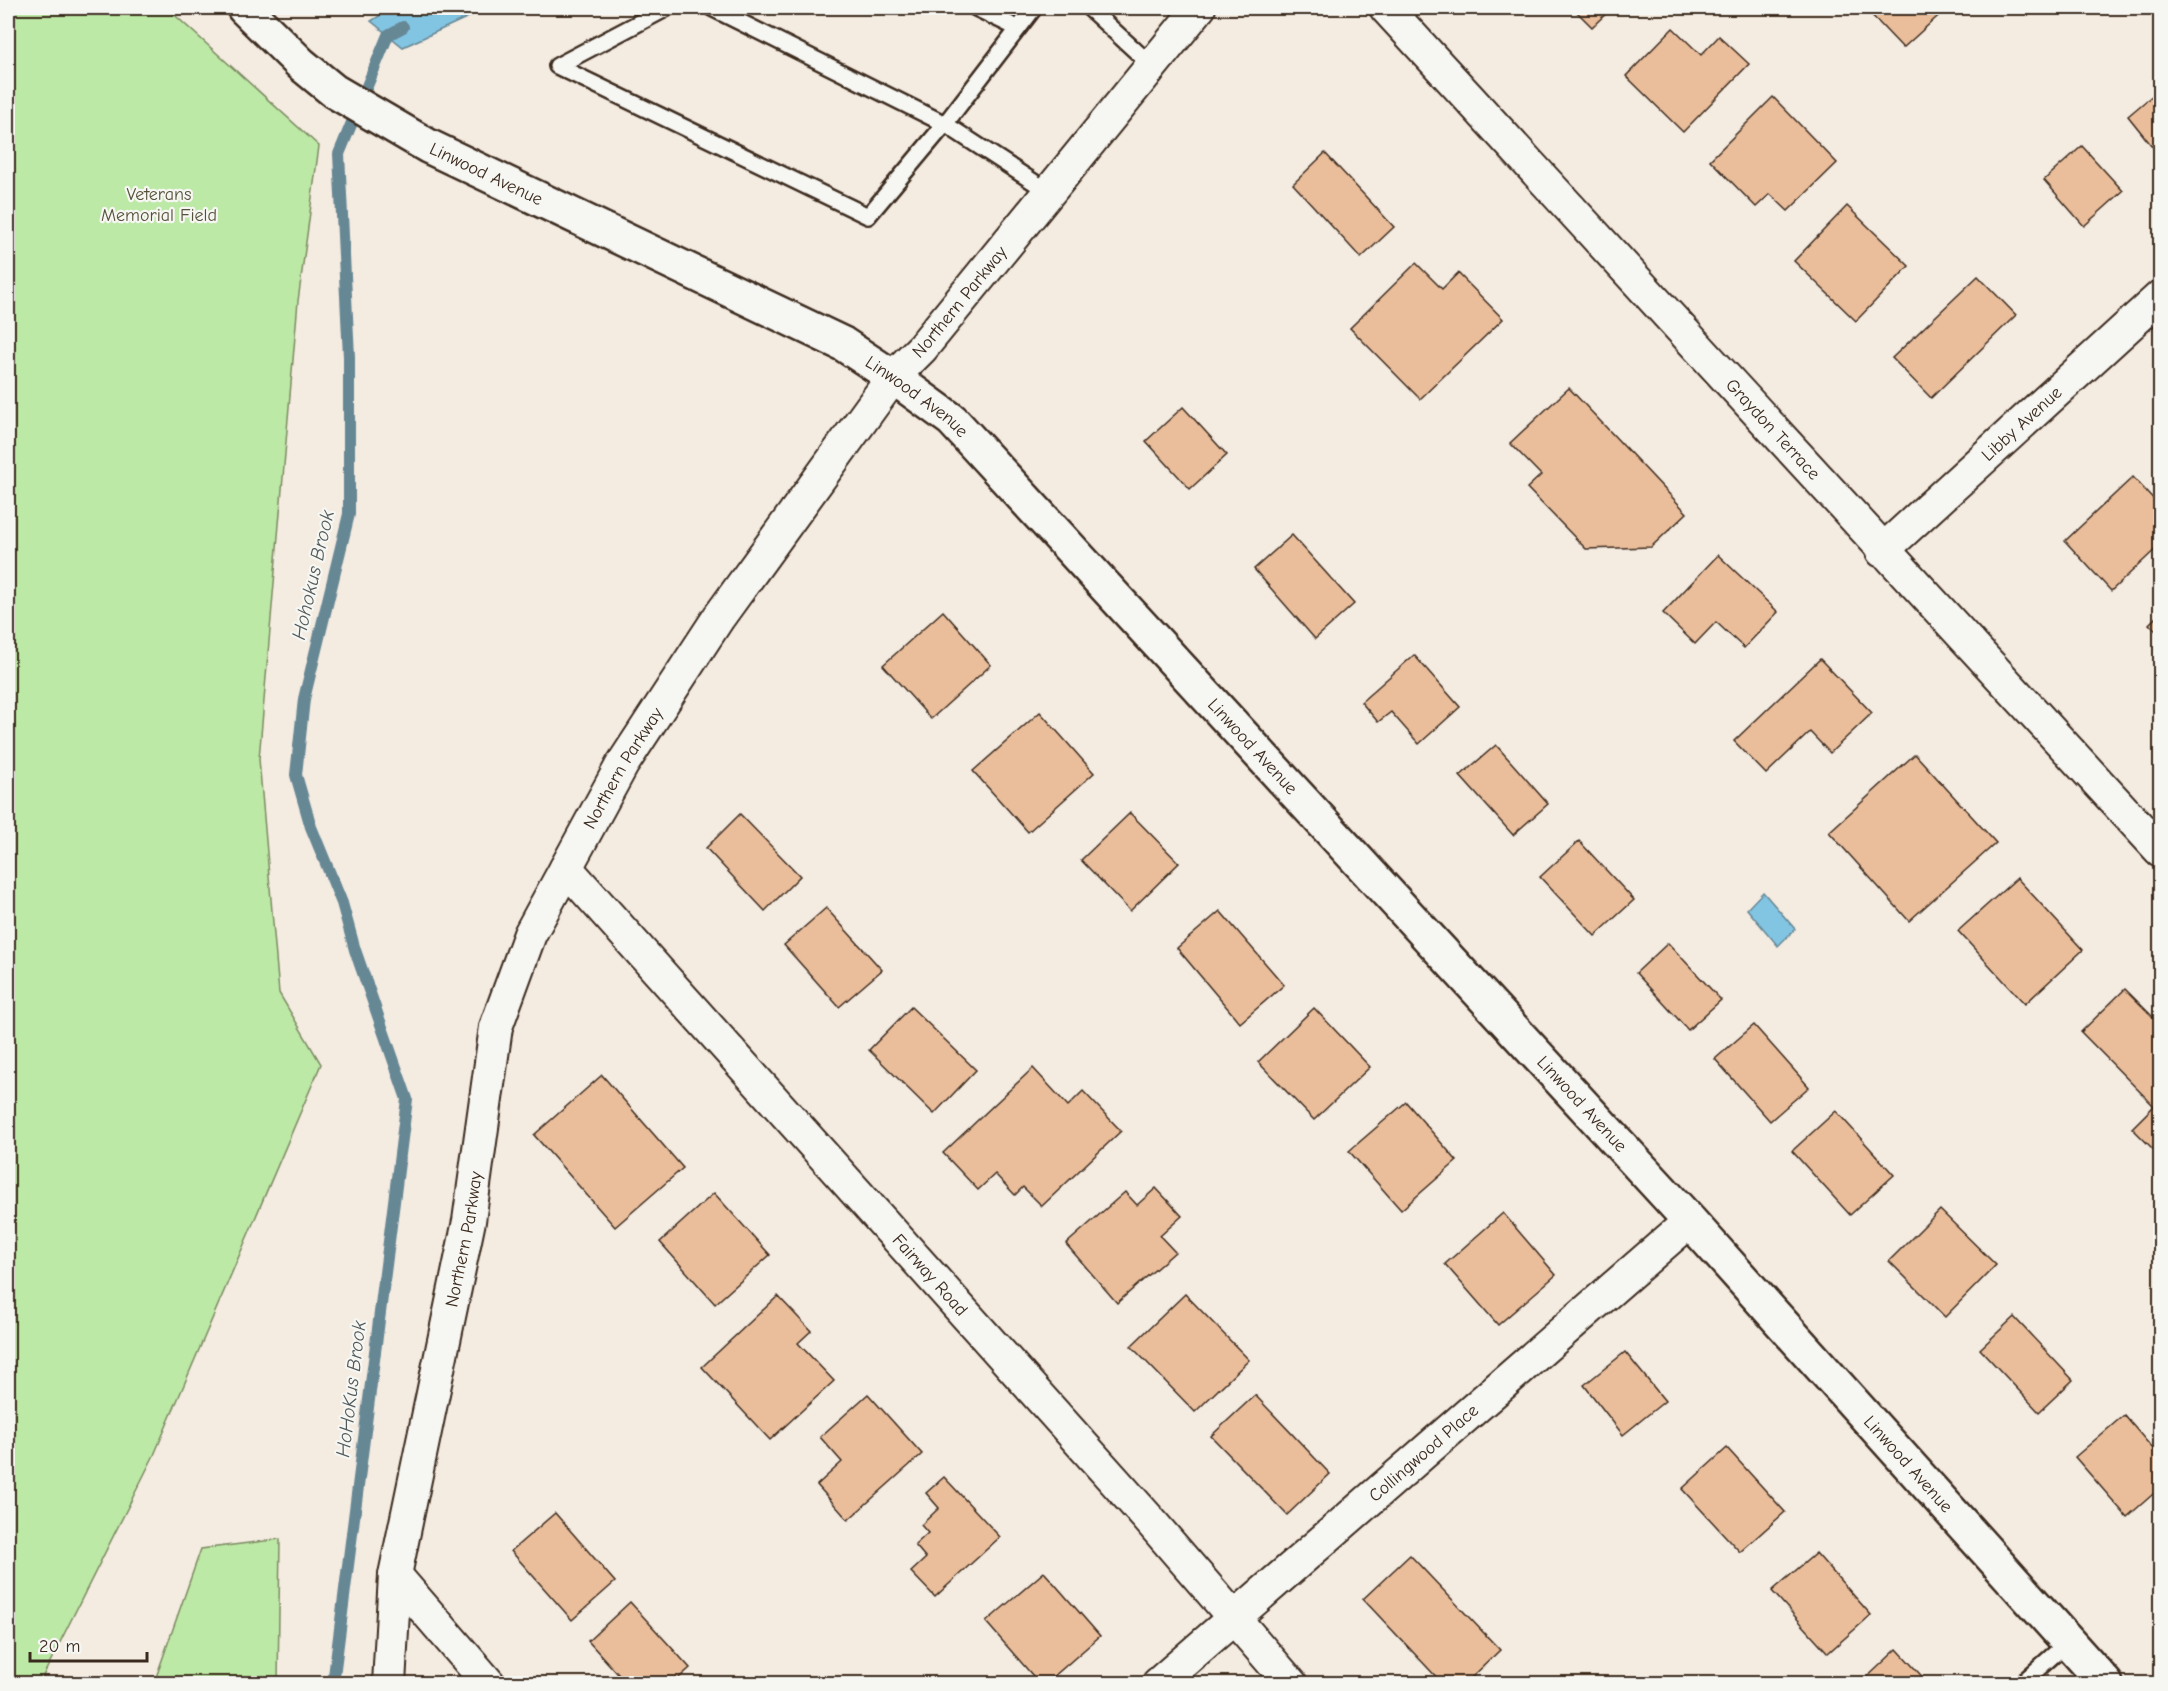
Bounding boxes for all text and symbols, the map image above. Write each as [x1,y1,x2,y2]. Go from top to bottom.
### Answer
street label: Linwood Avenue [426,138,546,210]
park label: Veterans Memorial Field [101,184,217,226]
street label: Northern Parkway [908,241,1012,362]
street label: Linwood Avenue [862,351,973,441]
street label: Graydon Terrace [1721,374,1825,484]
street label: Libby Avenue [1977,382,2066,465]
water label: Hohokus Brook [287,508,339,642]
street label: Linwood Avenue [1203,694,1302,799]
street label: Northern Parkway [579,703,668,832]
street label: Linwood Avenue [1533,1051,1631,1156]
street label: Northern Parkway [441,1169,486,1309]
street label: Fairway Road [888,1230,972,1320]
water label: HoHoKus Brook [331,1319,371,1459]
street label: Collingwood Place [1364,1400,1483,1506]
street label: Linwood Avenue [1859,1411,1957,1517]
scale bar [30,1625,147,1663]
text: 20 m [39,1636,80,1657]

